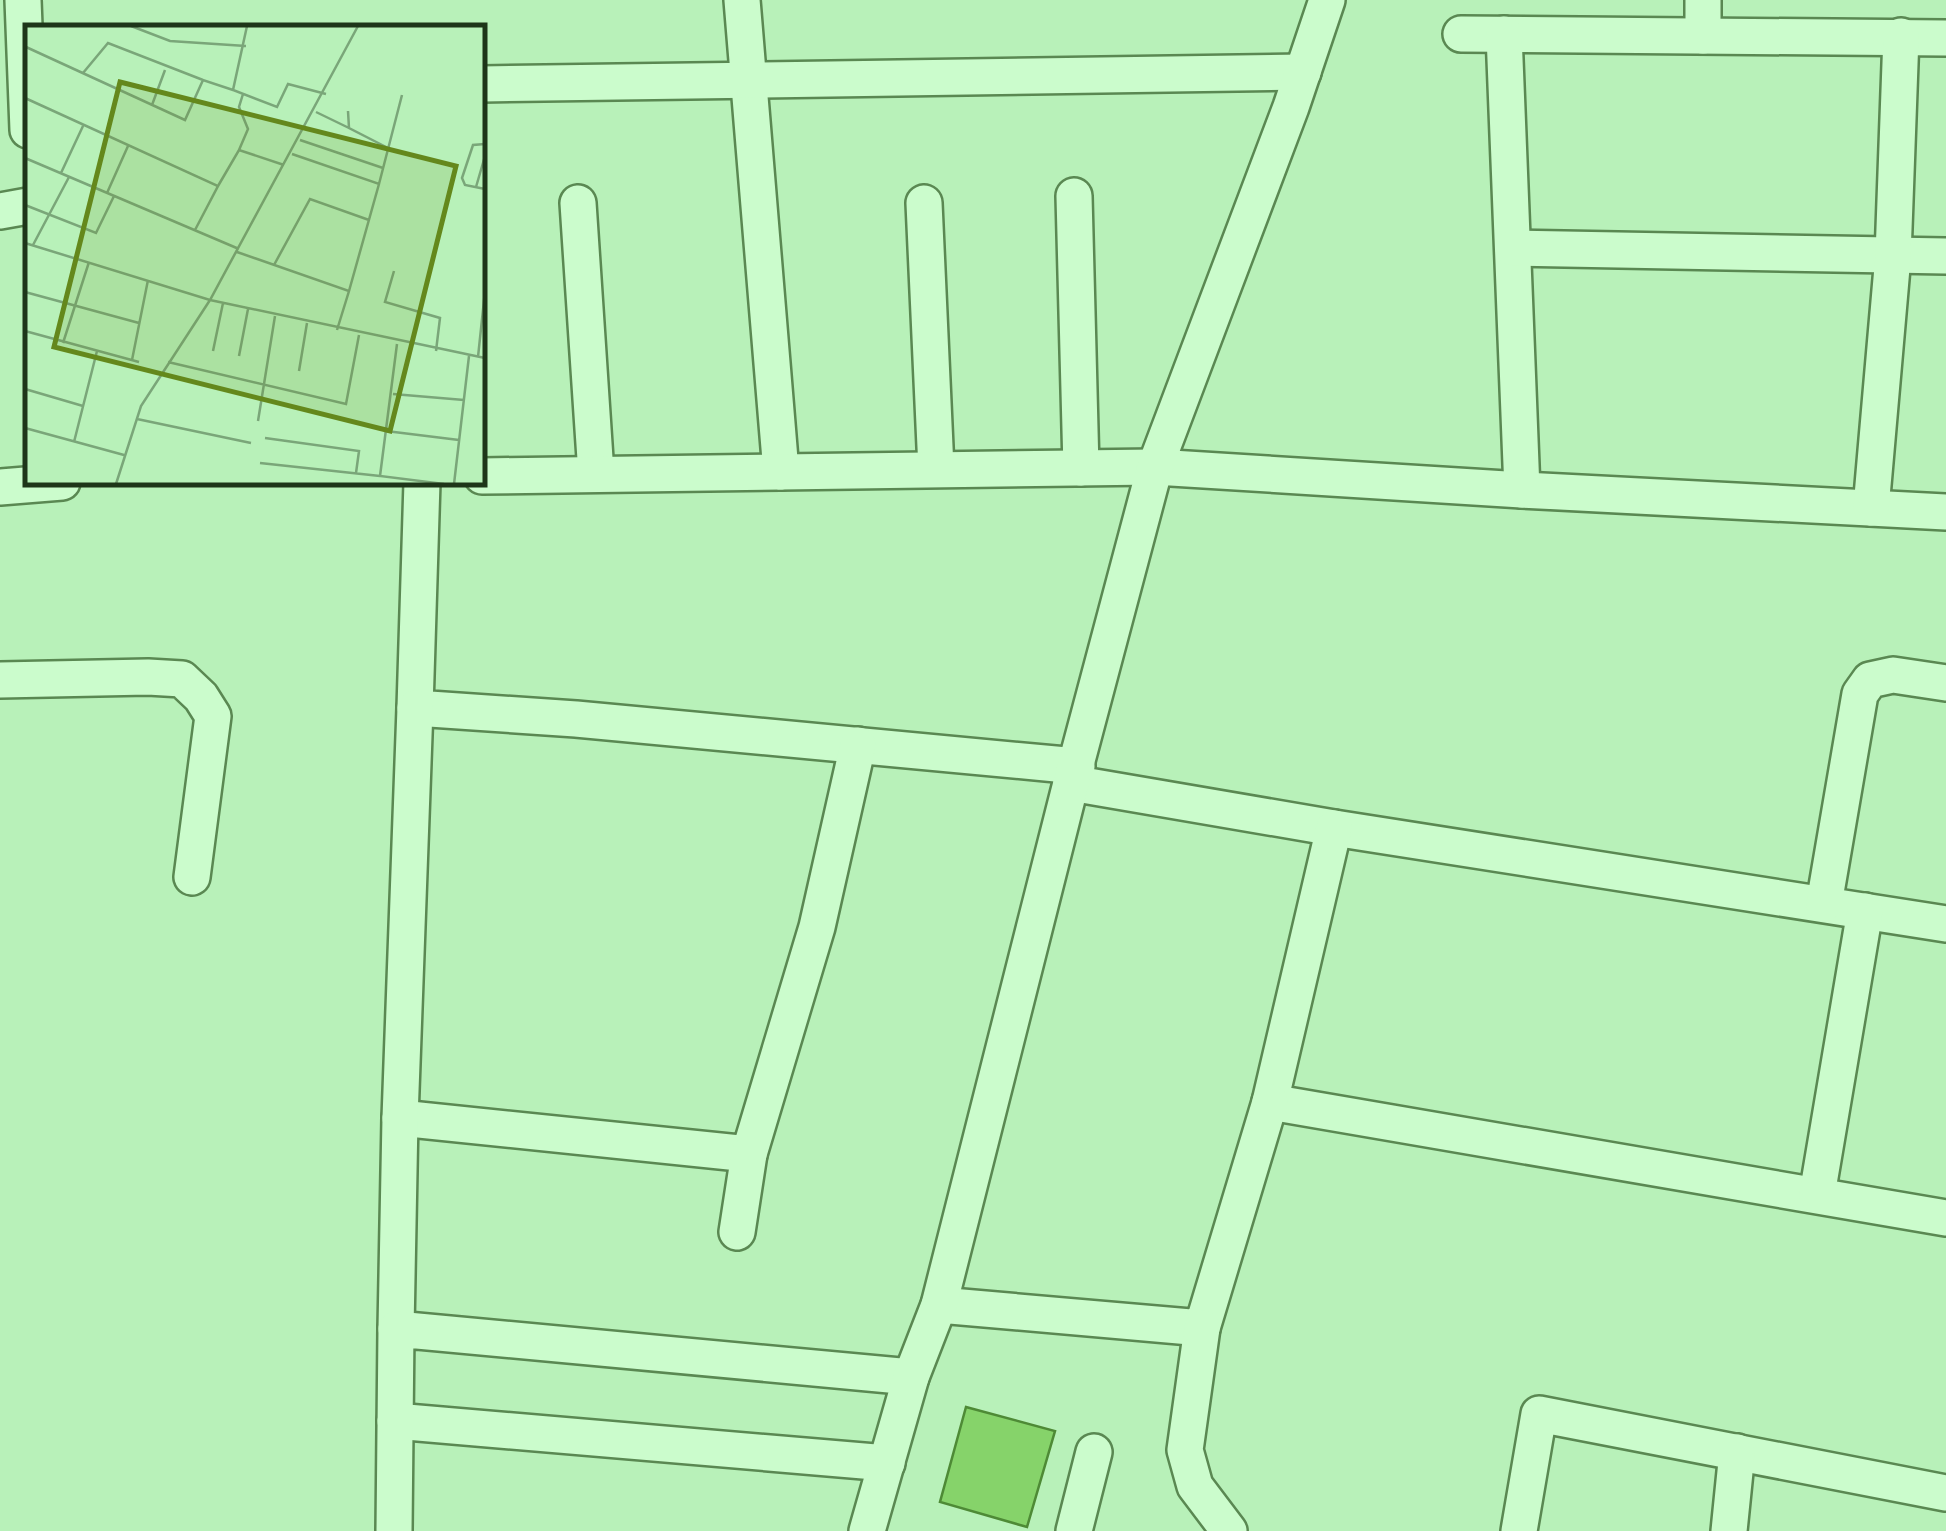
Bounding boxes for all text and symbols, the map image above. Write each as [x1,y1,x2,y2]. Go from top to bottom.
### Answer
inset map [25,25,485,485]

